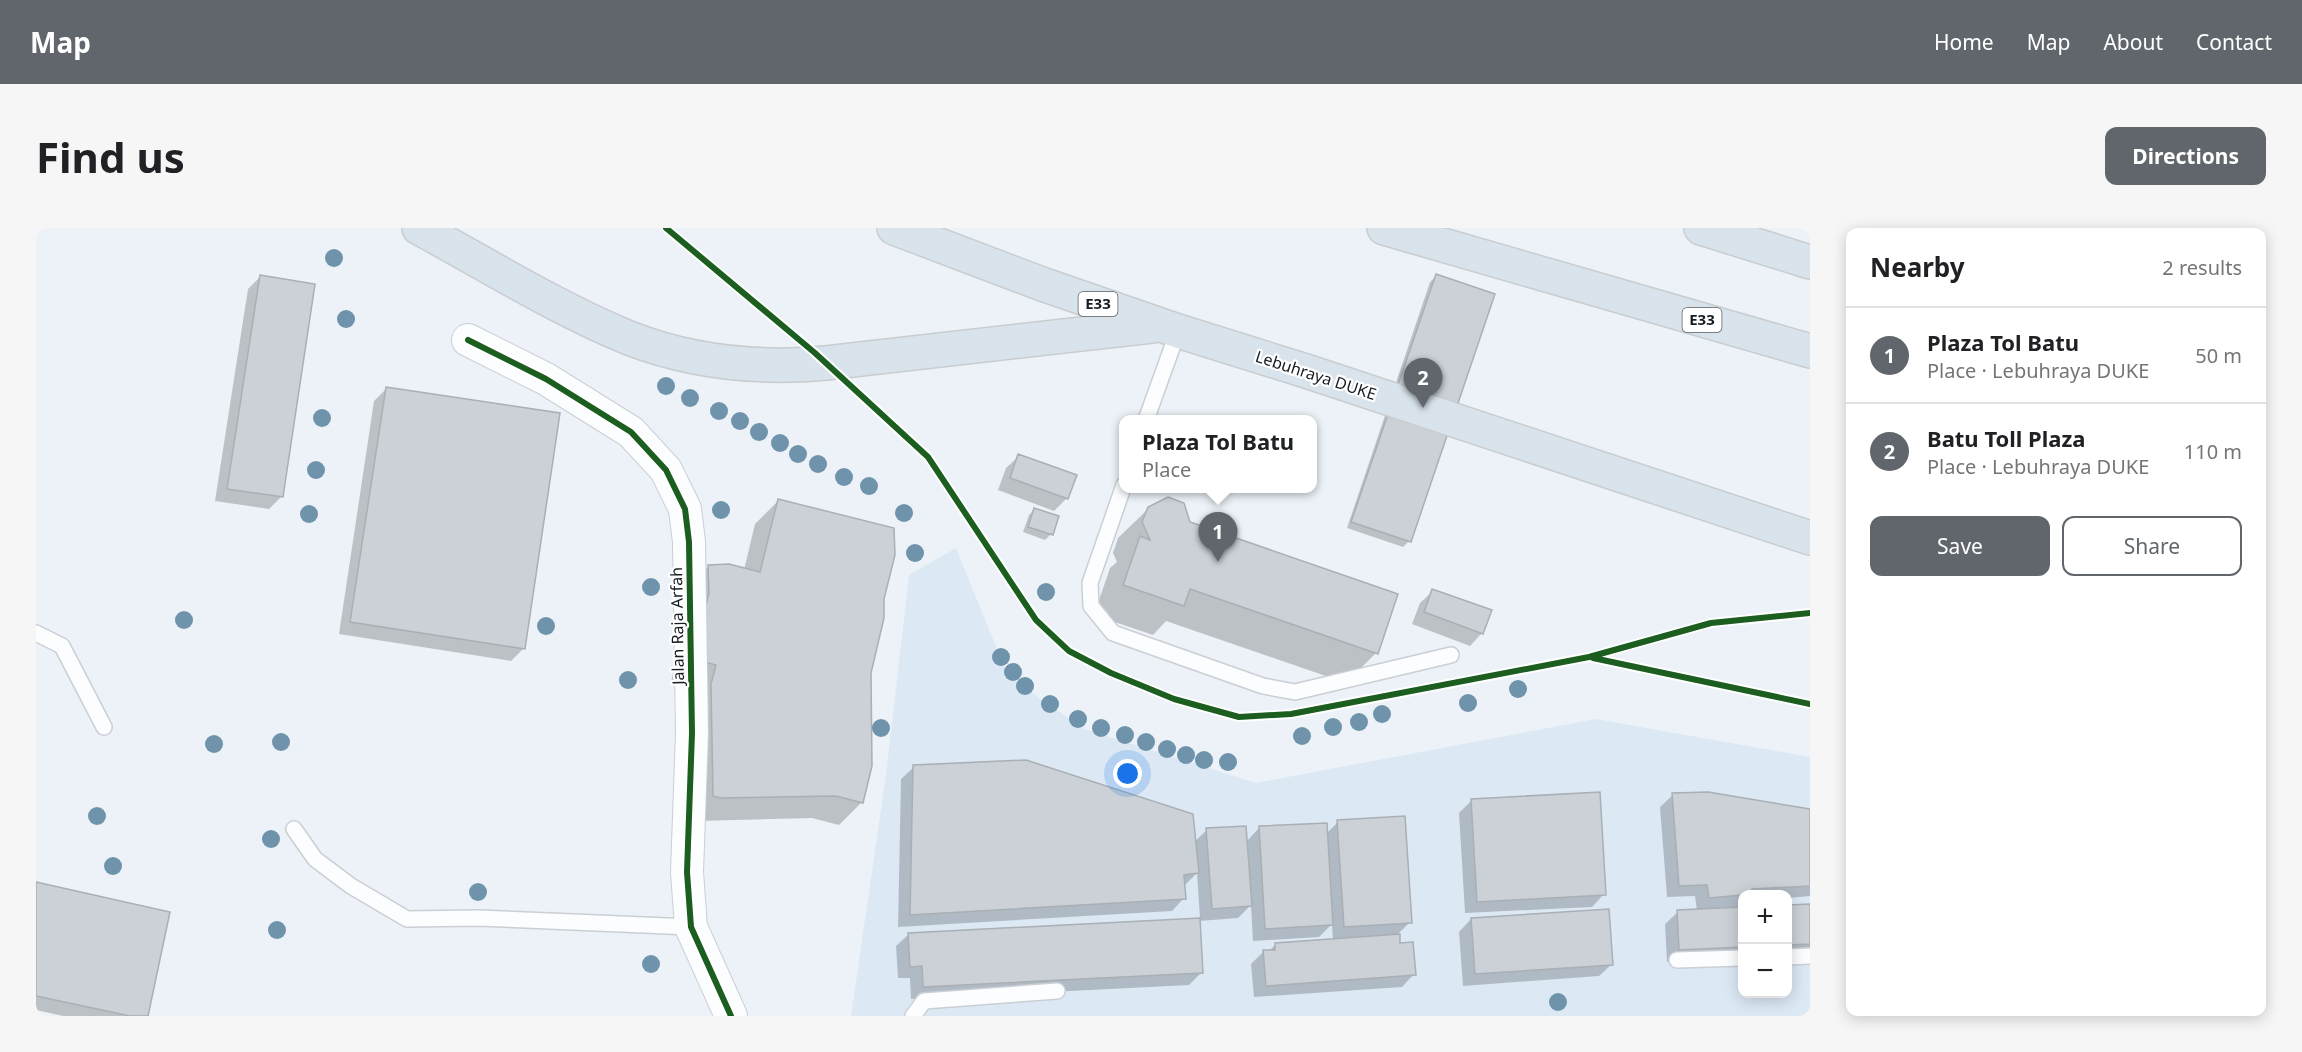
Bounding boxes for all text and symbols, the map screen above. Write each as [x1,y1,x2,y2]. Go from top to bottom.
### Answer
text: Map [30,23,91,61]
text: Home [1934,28,1994,56]
text: Map [2027,28,2070,56]
text: About [2103,28,2163,56]
text: Contact [2196,28,2272,56]
button: Directions [2105,127,2266,185]
text: Find us [36,128,185,185]
text: Nearby [1870,249,1965,285]
text: 2 results [2162,254,2242,281]
road number: E33 [1078,292,1118,316]
road number: E33 [1682,308,1722,332]
text: Plaza Tol Batu [1927,327,2079,357]
text: 1 [1884,342,1895,369]
text: 50 m [2195,342,2242,369]
street label: Lebuhraya DUKE [1253,345,1379,405]
text: Place · Lebuhraya DUKE [1927,357,2149,384]
pin: 2 [1404,358,1442,408]
popup [1119,415,1317,493]
text: Batu Toll Plaza [1927,423,2086,453]
text: Plaza Tol Batu [1142,426,1294,456]
text: 2 [1884,438,1895,465]
text: 110 m [2184,438,2242,465]
text: Place · Lebuhraya DUKE [1927,453,2149,480]
text: Place [1142,456,1191,483]
pin: 1 [1198,512,1238,562]
button: Save [1870,516,2050,576]
button: Share [2062,516,2242,576]
street label: Jalan Raja Arfah [665,567,689,687]
your location [1113,759,1142,788]
map controls [1738,890,1792,998]
button: + [1738,890,1792,944]
button: − [1738,944,1792,998]

